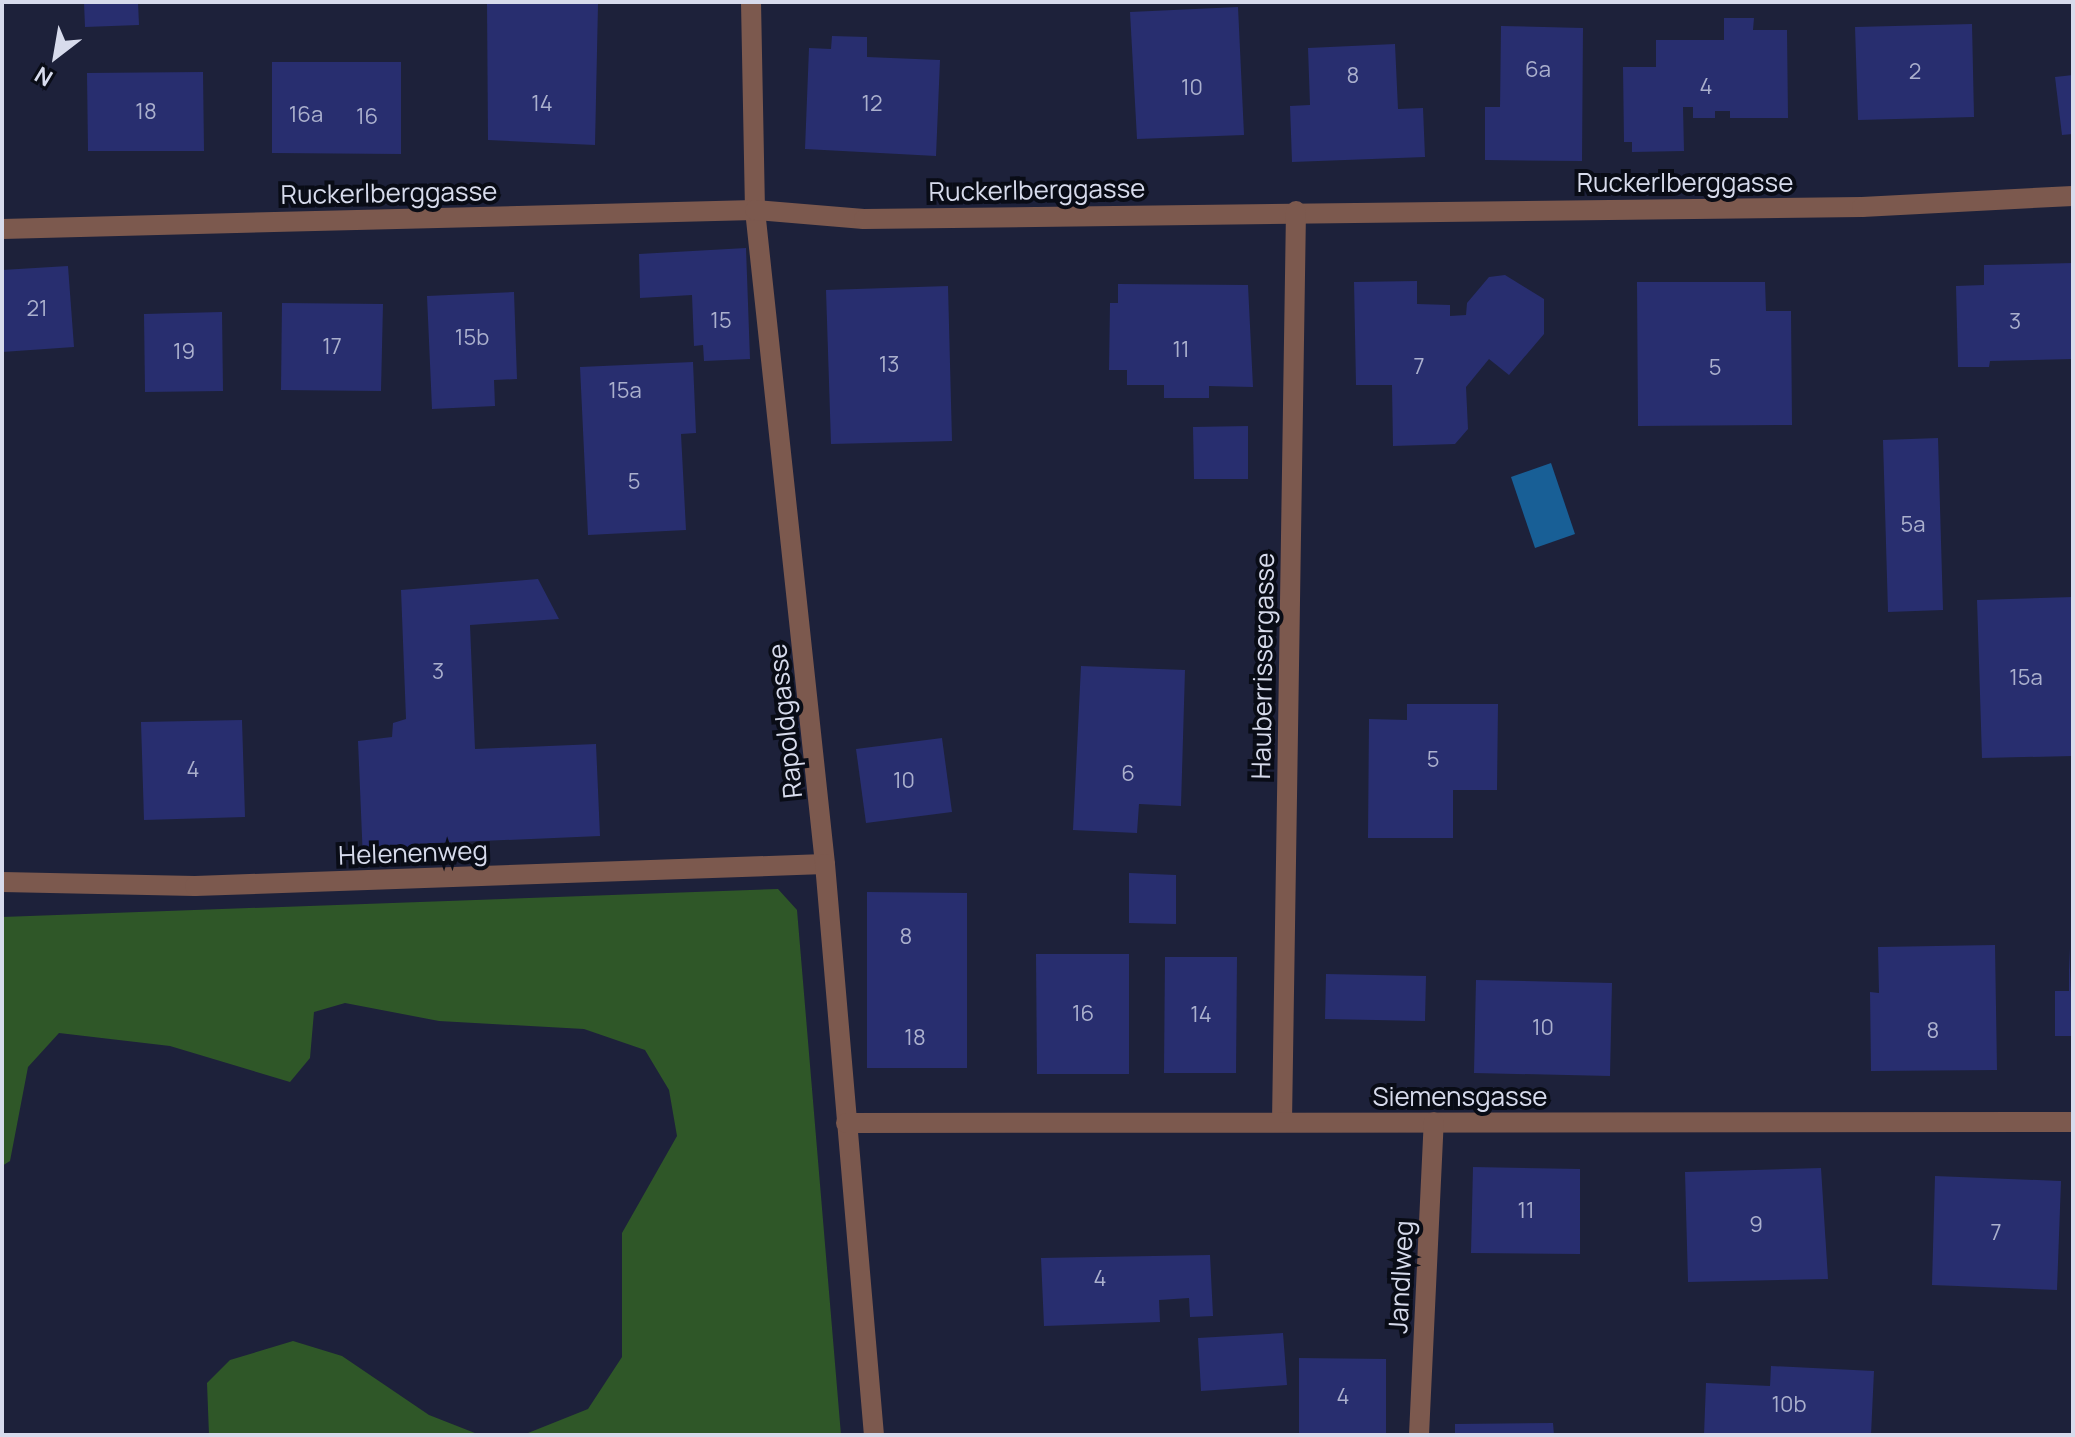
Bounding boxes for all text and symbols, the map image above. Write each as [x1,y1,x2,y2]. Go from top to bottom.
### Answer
north arrow [16,16,96,96]
house number: 6a [1525,57,1551,83]
house number: 2 [1909,59,1921,85]
text: N [29,60,58,94]
house number: 8 [1347,63,1359,89]
house number: 4 [1700,74,1712,100]
house number: 10 [1181,75,1203,101]
house number: 14 [531,91,553,117]
house number: 12 [861,91,883,117]
house number: 18 [135,99,157,125]
house number: 16a [289,102,323,128]
house number: 16 [356,104,378,130]
street label: Ruckerlberggasse [1577,167,1793,199]
street label: Ruckerlberggasse [928,173,1146,207]
street label: Ruckerlberggasse [280,176,498,210]
house number: 21 [26,296,48,322]
house number: 15 [710,308,732,334]
house number: 3 [2009,309,2021,335]
house number: 15b [455,325,489,351]
house number: 17 [322,334,342,360]
house number: 11 [1172,337,1190,363]
house number: 19 [173,339,195,365]
house number: 13 [879,352,899,378]
house number: 7 [1413,354,1425,380]
house number: 5 [1709,355,1721,381]
house number: 15a [608,378,642,404]
house number: 5 [628,469,640,495]
house number: 5a [1901,512,1925,538]
street label: Hauberrissergasse [1245,552,1281,780]
street label: Rapoldgasse [761,642,809,800]
house number: 3 [432,659,444,685]
house number: 15a [2009,665,2043,691]
house number: 5 [1427,747,1439,773]
house number: 4 [187,757,199,783]
house number: 6 [1121,761,1135,787]
house number: 10 [893,768,915,794]
street label: Helenenweg [338,835,488,871]
house number: 8 [900,924,912,950]
house number: 16 [1072,1001,1094,1027]
house number: 14 [1190,1002,1212,1028]
house number: 10 [1532,1015,1554,1041]
house number: 8 [1927,1018,1939,1044]
house number: 18 [904,1025,926,1051]
street label: Siemensgasse [1372,1081,1548,1113]
house number: 11 [1517,1198,1535,1224]
house number: 9 [1749,1212,1763,1238]
street label: Jandlweg [1382,1220,1420,1334]
house number: 7 [1990,1220,2002,1246]
house number: 4 [1094,1266,1106,1292]
house number: 4 [1337,1384,1349,1410]
house number: 10b [1771,1392,1807,1418]

